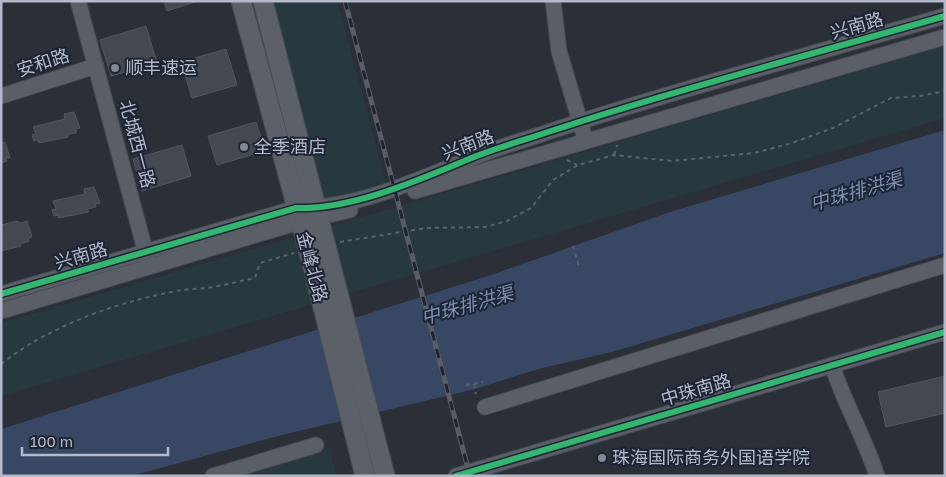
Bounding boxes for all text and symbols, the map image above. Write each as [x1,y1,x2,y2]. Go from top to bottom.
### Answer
street label: 兴南路 [828,7,886,43]
street label: 安和路 [14,43,72,81]
place label: 顺丰速运 [125,56,197,78]
marker: 顺丰速运 [109,62,121,74]
street label: 北城西一路 [116,97,160,190]
street label: 兴南路 [438,124,497,164]
place label: 全季酒店 [254,135,326,157]
marker: 全季酒店 [238,141,250,153]
water label: 中珠排洪渠 [807,166,908,215]
street label: 金峰北路 [293,229,333,304]
street label: 兴南路 [52,237,110,273]
water label: 中珠排洪渠 [418,280,519,329]
street label: 中珠南路 [658,369,733,410]
scale bar [22,424,169,456]
text: 100 m [30,432,73,450]
place label: 珠海国际商务外国语学院 [612,446,810,468]
marker: 珠海国际商务外国语学院 [596,452,608,464]

